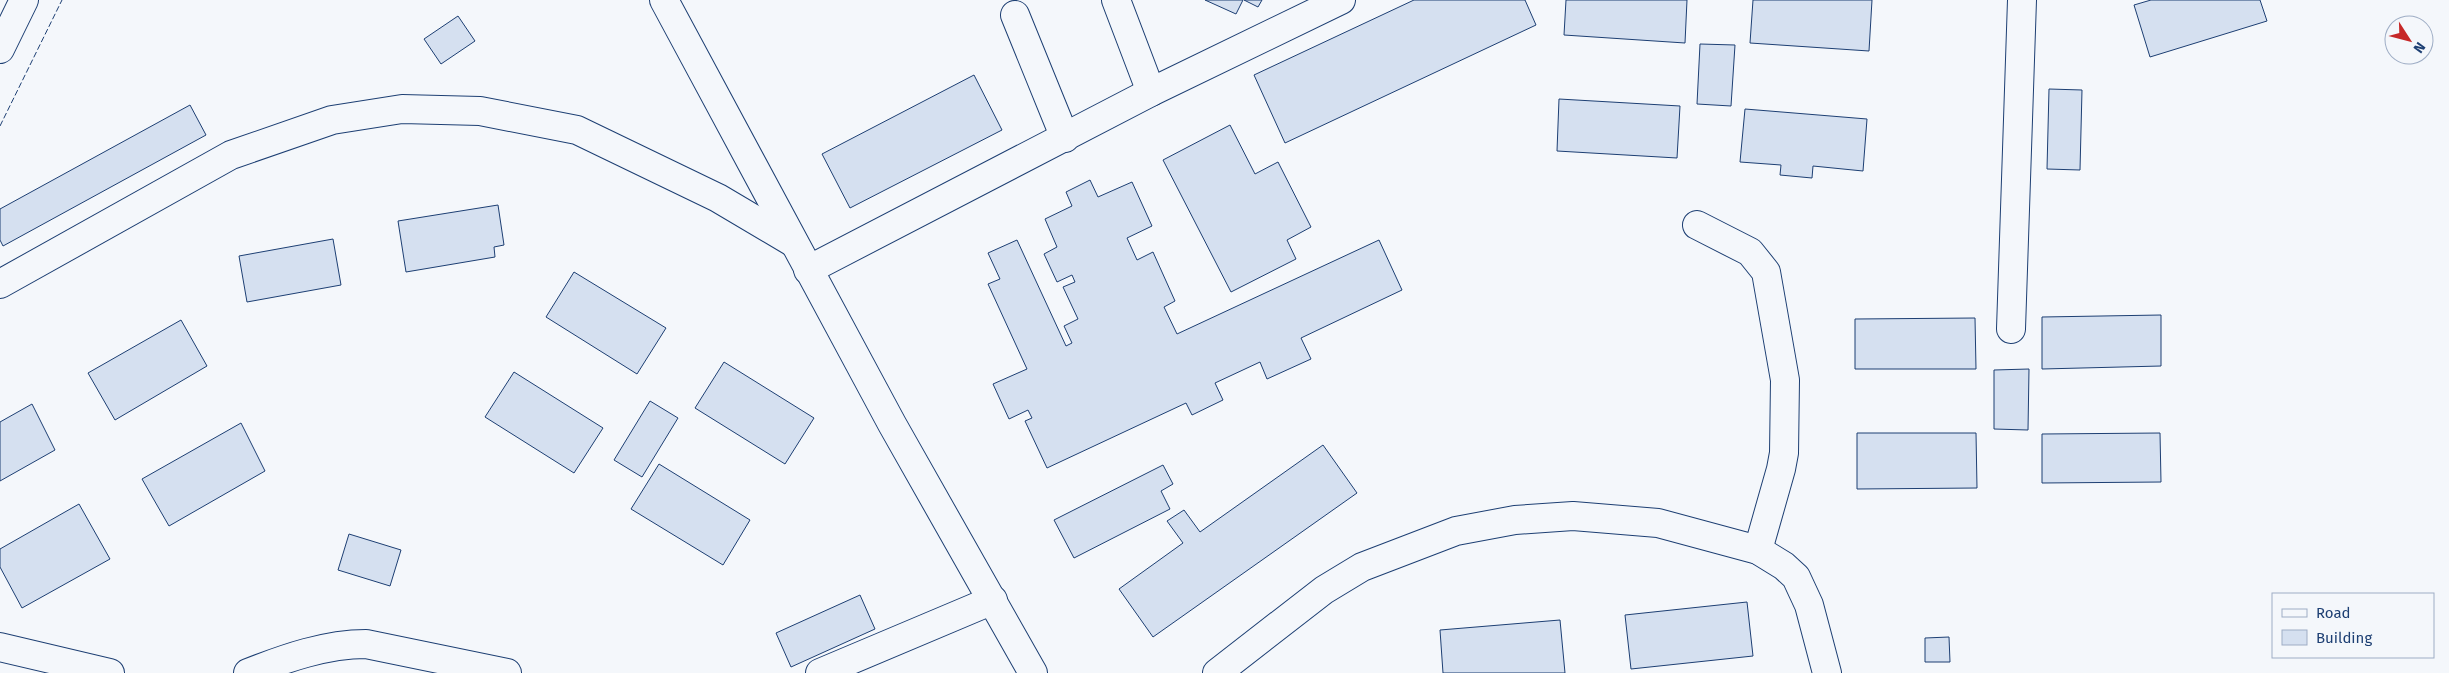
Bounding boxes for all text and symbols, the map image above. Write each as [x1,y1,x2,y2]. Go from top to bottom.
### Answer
north arrow [2384,15,2434,65]
text: N [2410,39,2429,56]
legend [2272,593,2434,658]
text: Road [2316,604,2351,622]
text: Building [2316,629,2372,647]

